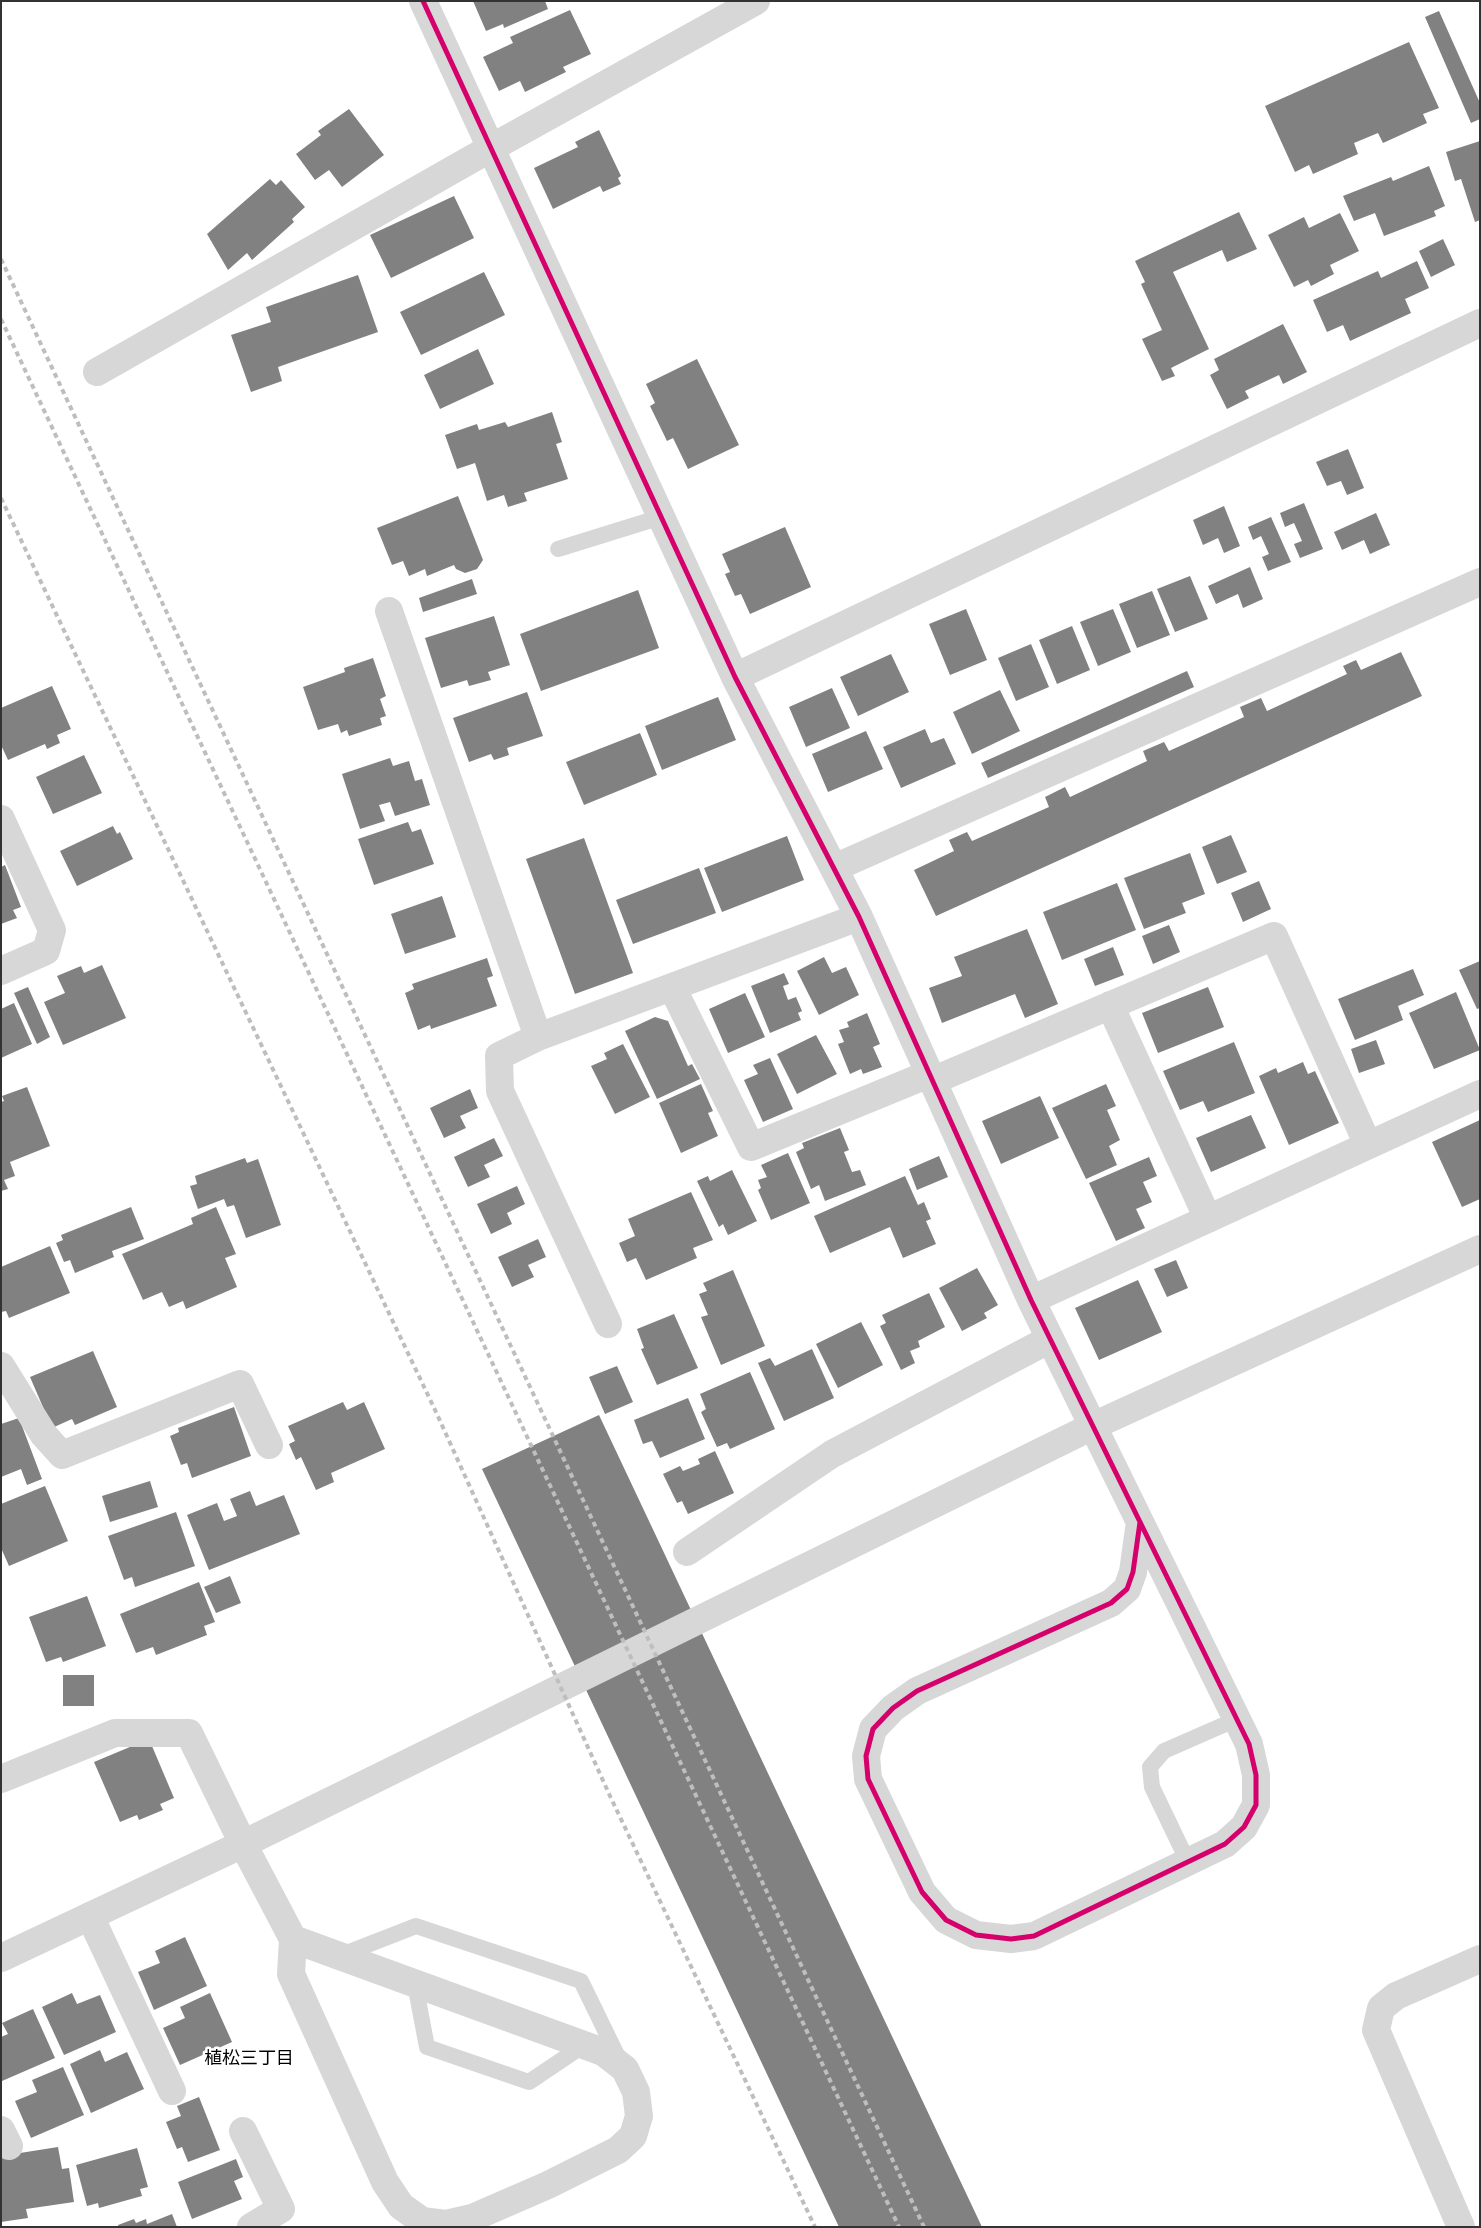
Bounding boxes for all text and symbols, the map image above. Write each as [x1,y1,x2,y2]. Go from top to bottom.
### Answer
district label: 植松三丁目 [204,2048,294,2070]

